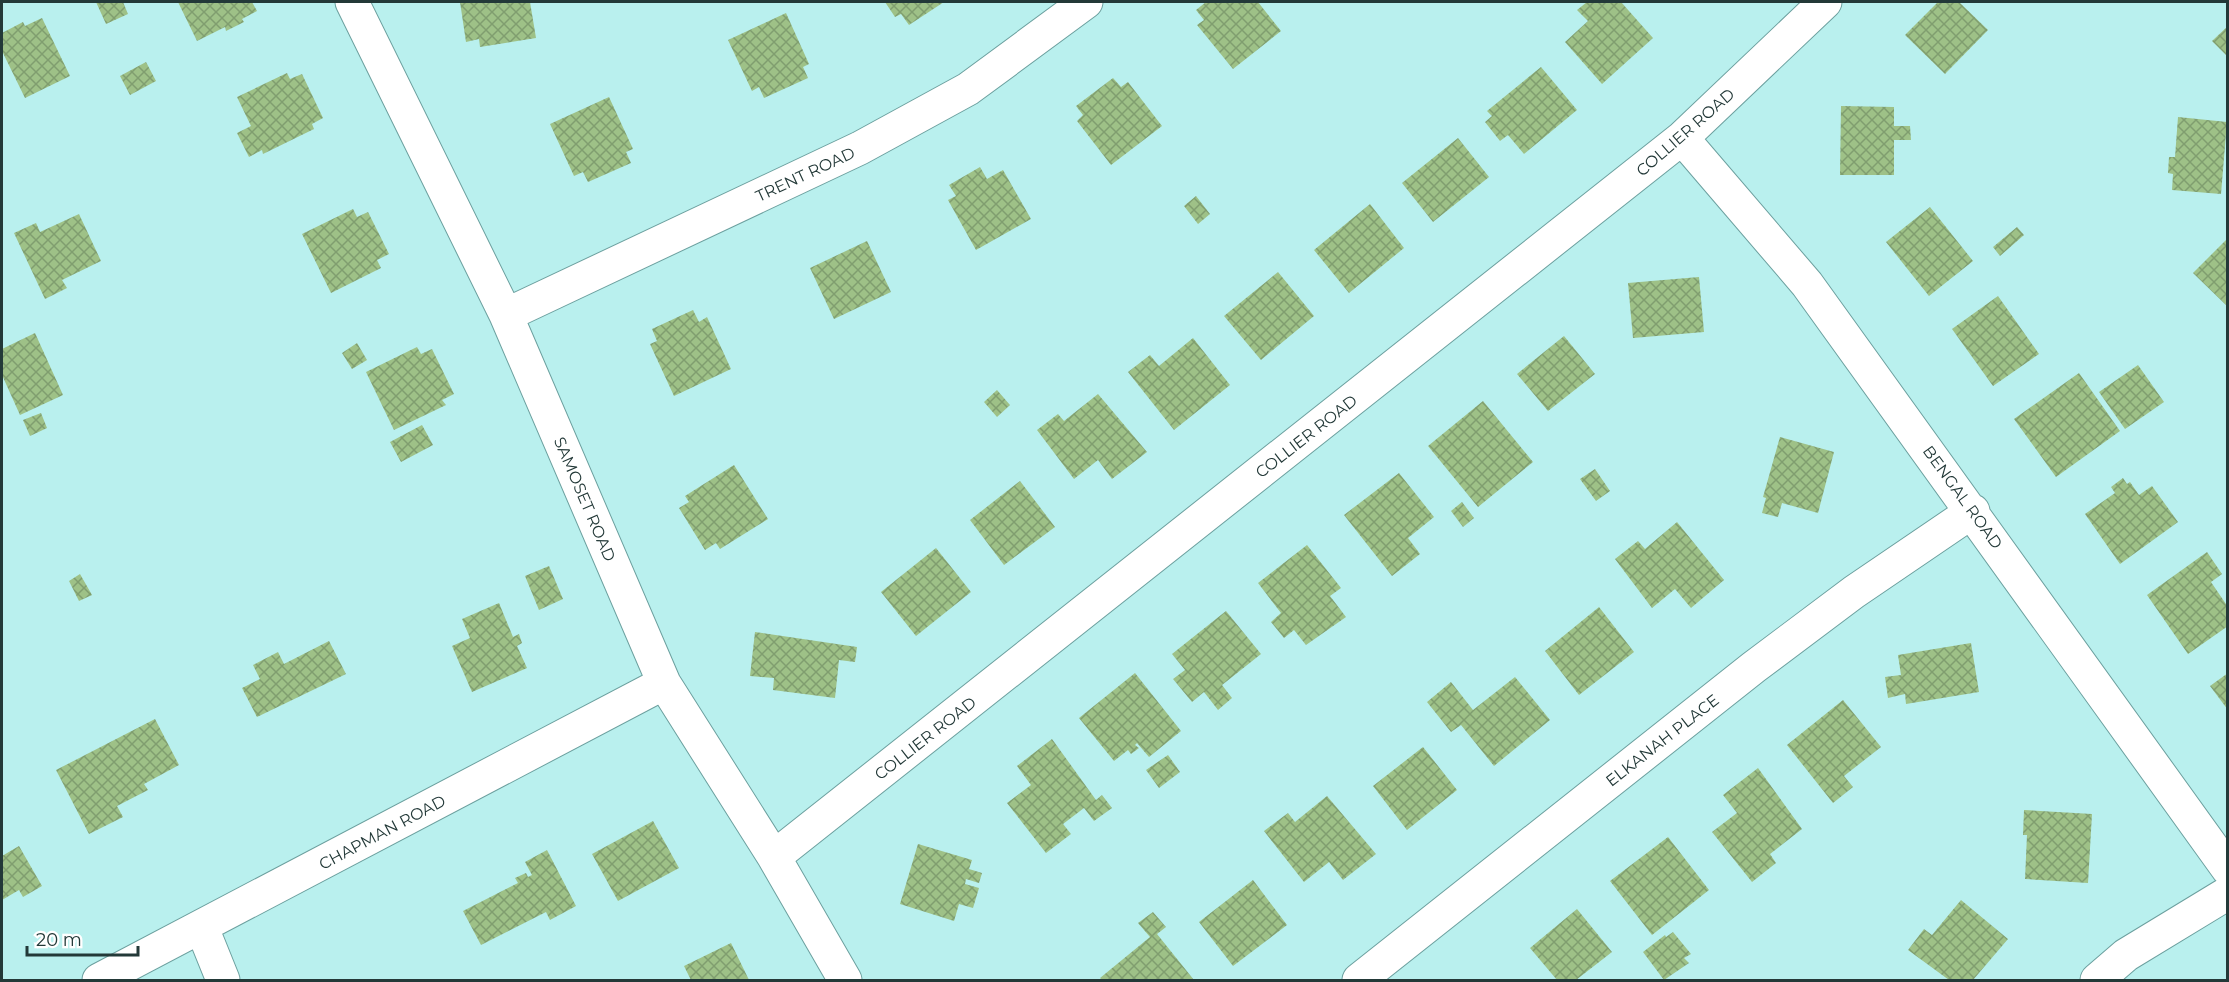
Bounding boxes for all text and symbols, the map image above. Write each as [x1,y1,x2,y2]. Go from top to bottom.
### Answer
street label: COLLIER ROAD [1632,85,1738,180]
street label: TRENT ROAD [753,143,858,206]
street label: COLLIER ROAD [1252,391,1361,482]
street label: SAMOSET ROAD [550,434,619,564]
street label: BENGAL ROAD [1919,442,2006,553]
street label: ELKANAH PLACE [1602,690,1723,790]
street label: COLLIER ROAD [871,693,980,784]
street label: CHAPMAN ROAD [316,791,449,874]
scale bar [27,919,138,957]
text: 20 m [36,929,82,951]

